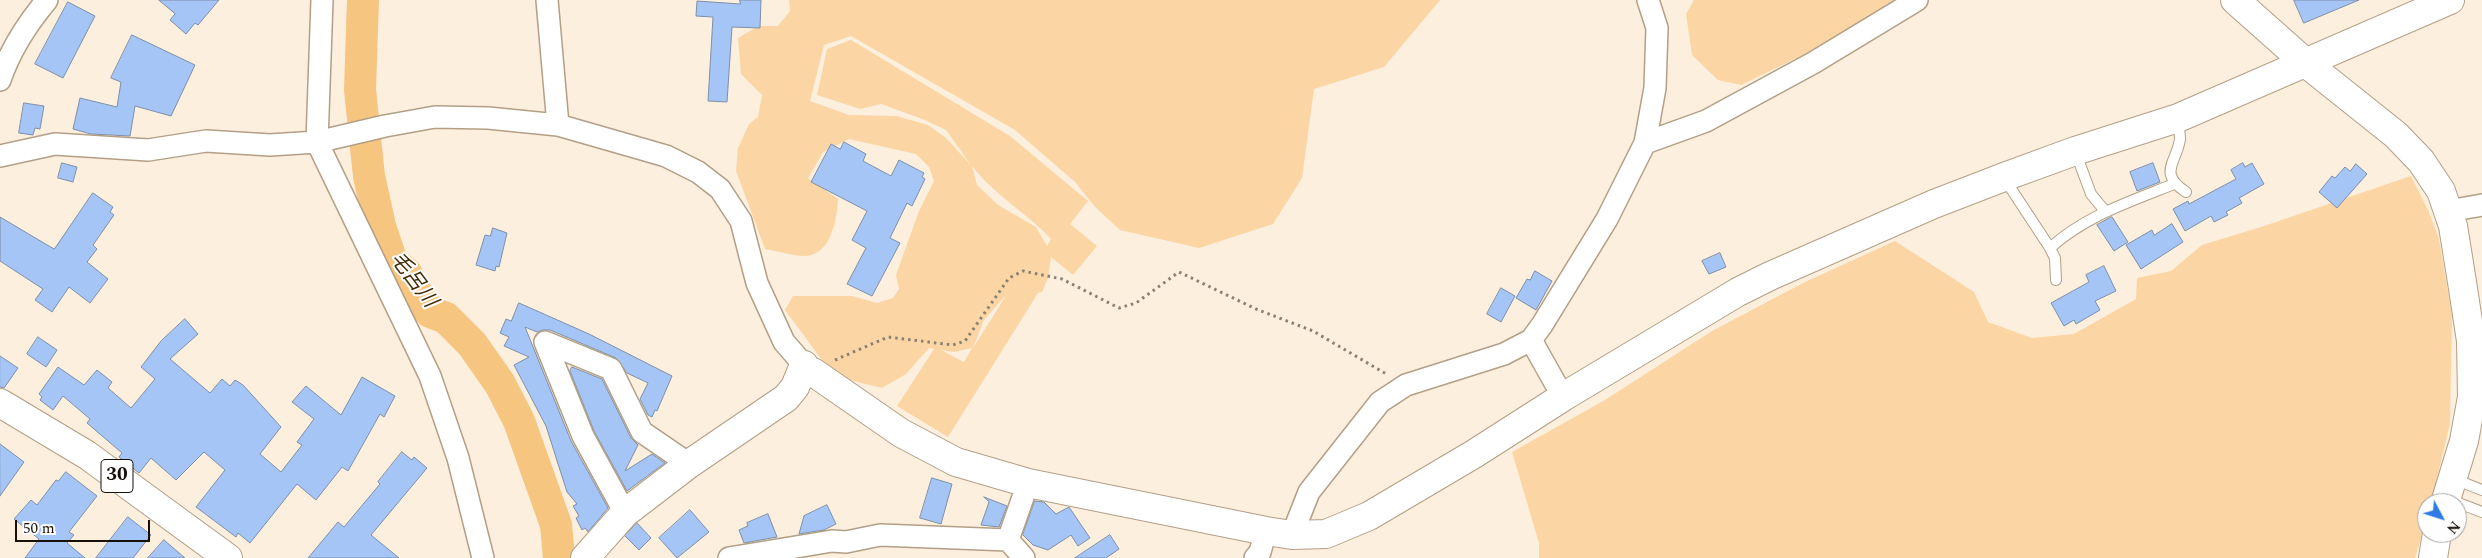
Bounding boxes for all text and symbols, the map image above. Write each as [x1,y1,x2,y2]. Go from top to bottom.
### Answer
water label: 毛呂川 [383,248,441,314]
road number: 30 [101,460,133,492]
north arrow [2417,493,2467,543]
scale bar [18,510,152,542]
text: N [2441,516,2465,538]
text: 50 m [23,517,55,540]

